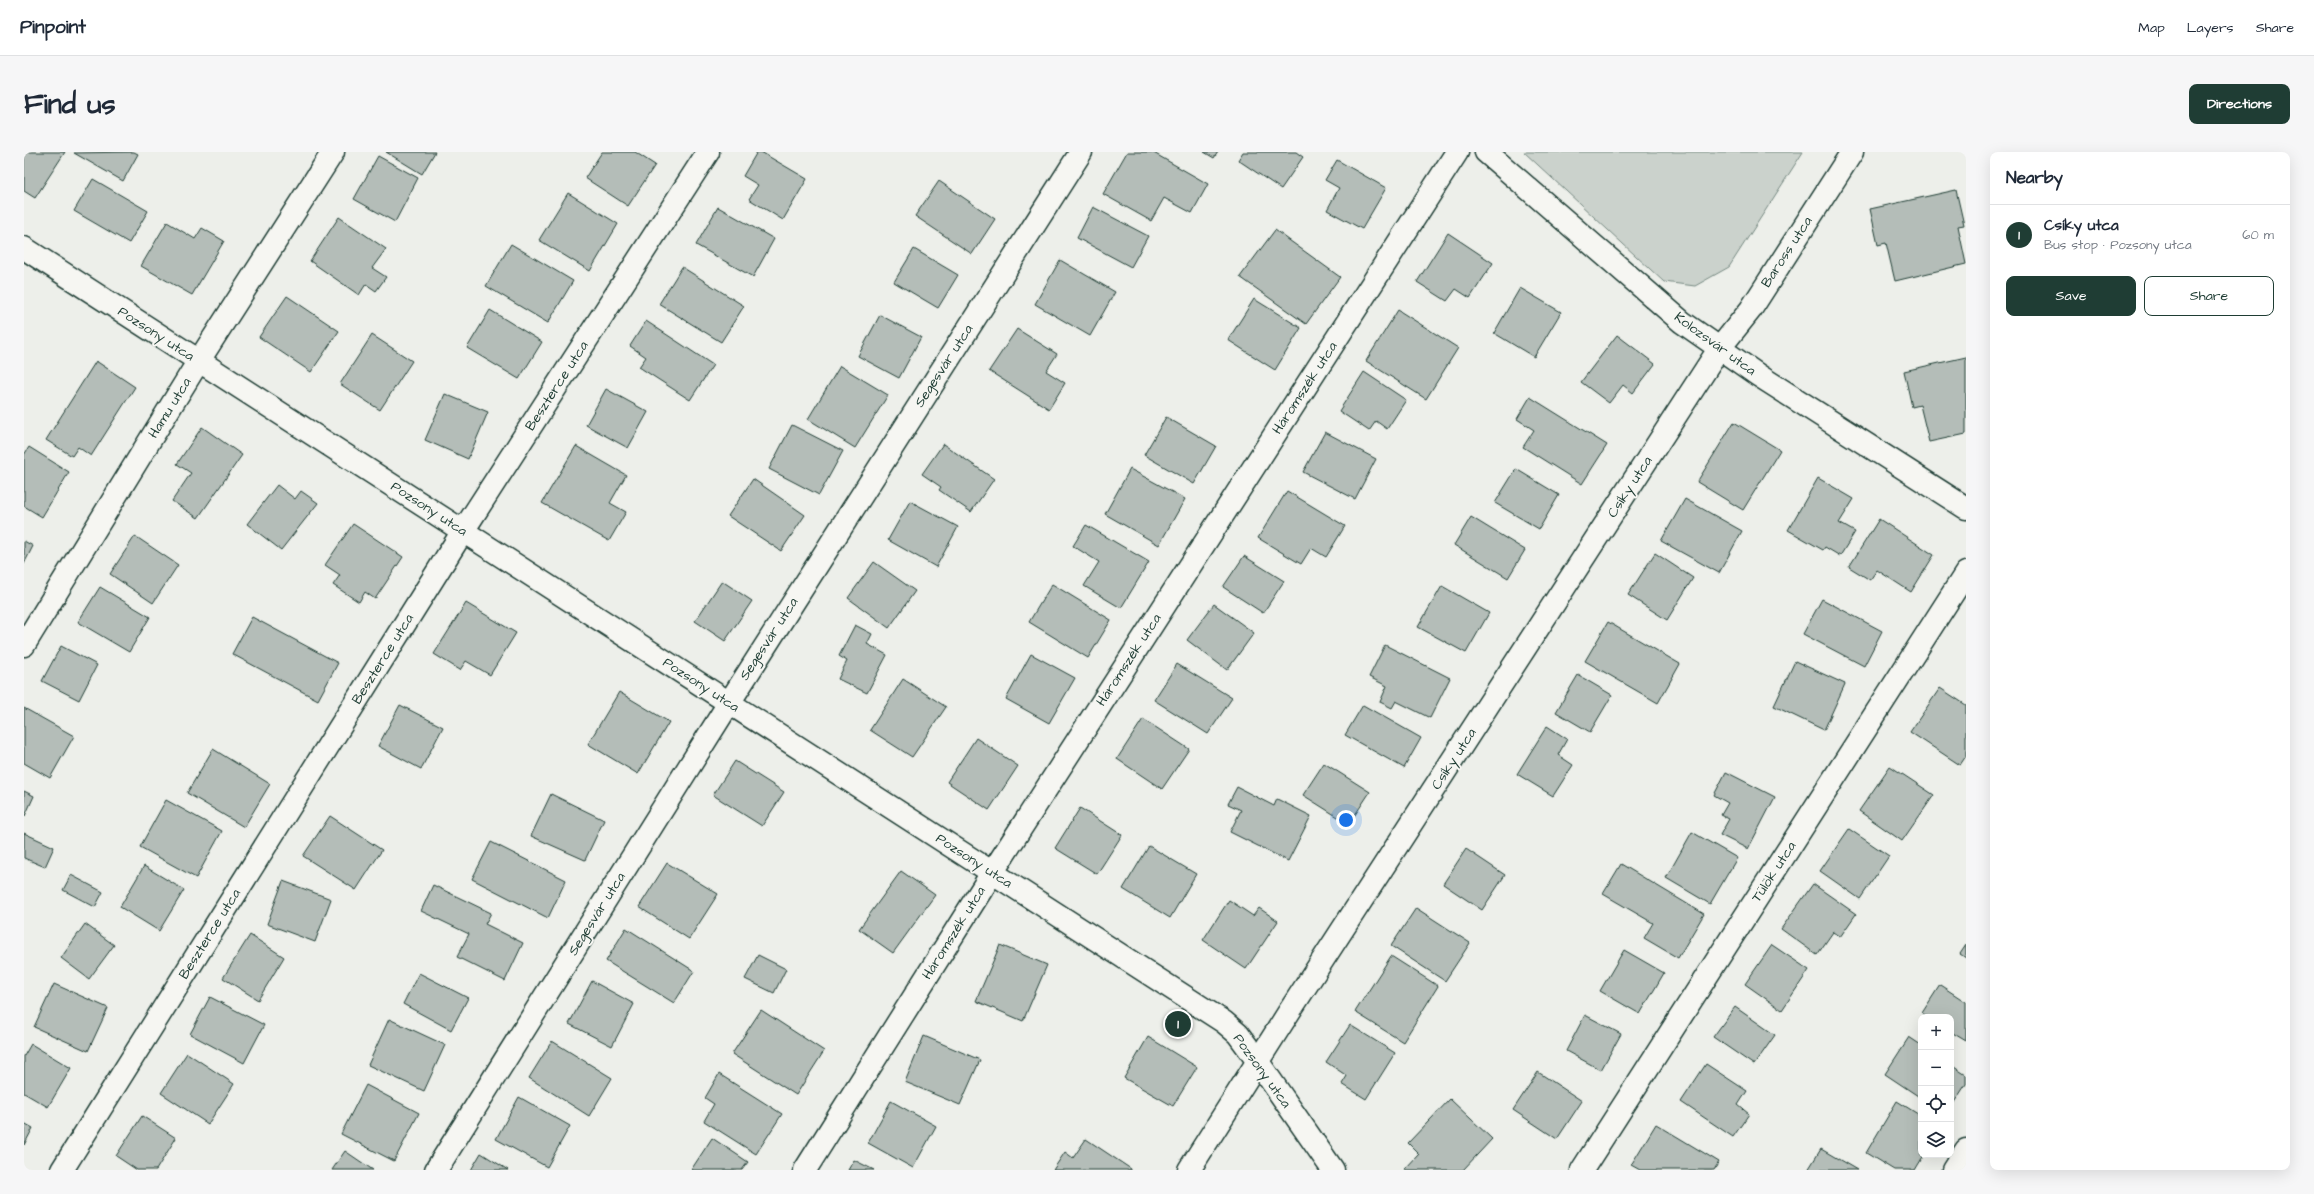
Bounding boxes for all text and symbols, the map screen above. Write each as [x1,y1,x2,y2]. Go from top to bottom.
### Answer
text: Pinpoint [20,14,86,41]
text: Map [2138,18,2165,38]
text: Layers [2187,18,2234,38]
text: Share [2256,18,2294,38]
button: Directions [2189,84,2290,124]
text: Find us [24,85,115,124]
text: Nearby [2006,166,2063,190]
street label: Baross utca [1757,213,1817,291]
text: Csíky utca [2044,215,2119,236]
text: 1 [2018,226,2020,244]
text: 60 m [2242,226,2274,244]
text: Bus stop · Pozsony utca [2044,236,2192,254]
button: Save [2006,276,2136,316]
button: Share [2144,276,2274,316]
street label: Pozsony utca [114,302,198,366]
street label: Kolozsvár utca [1670,307,1760,381]
street label: Segesvár utca [910,321,978,411]
street label: Beszterce utca [520,337,594,435]
street label: Háromszék utca [1268,338,1342,438]
street label: Hamu utca [144,374,196,442]
street label: Csíky utca [1603,452,1657,522]
street label: Pozsony utca [387,477,471,541]
street label: Segesvár utca [735,594,803,684]
street label: Beszterce utca [347,610,419,708]
street label: Háromszék utca [1092,610,1166,710]
street label: Pozsony utca [659,653,743,717]
street label: Csíky utca [1427,724,1481,794]
your location [1336,810,1356,830]
street label: Pozsony utca [932,829,1016,893]
street label: Tülök utca [1747,838,1801,906]
street label: Segesvár utca [563,868,631,960]
street label: Háromszék utca [917,883,991,983]
street label: Beszterce utca [174,885,246,983]
pin: 1 [1165,1009,1191,1039]
map controls [1918,1014,1954,1158]
button: + [1918,1014,1954,1050]
street label: Pozsony utca [1228,1030,1296,1112]
button: − [1918,1050,1954,1086]
button: locate [1918,1086,1954,1122]
button: layers [1918,1122,1954,1158]

